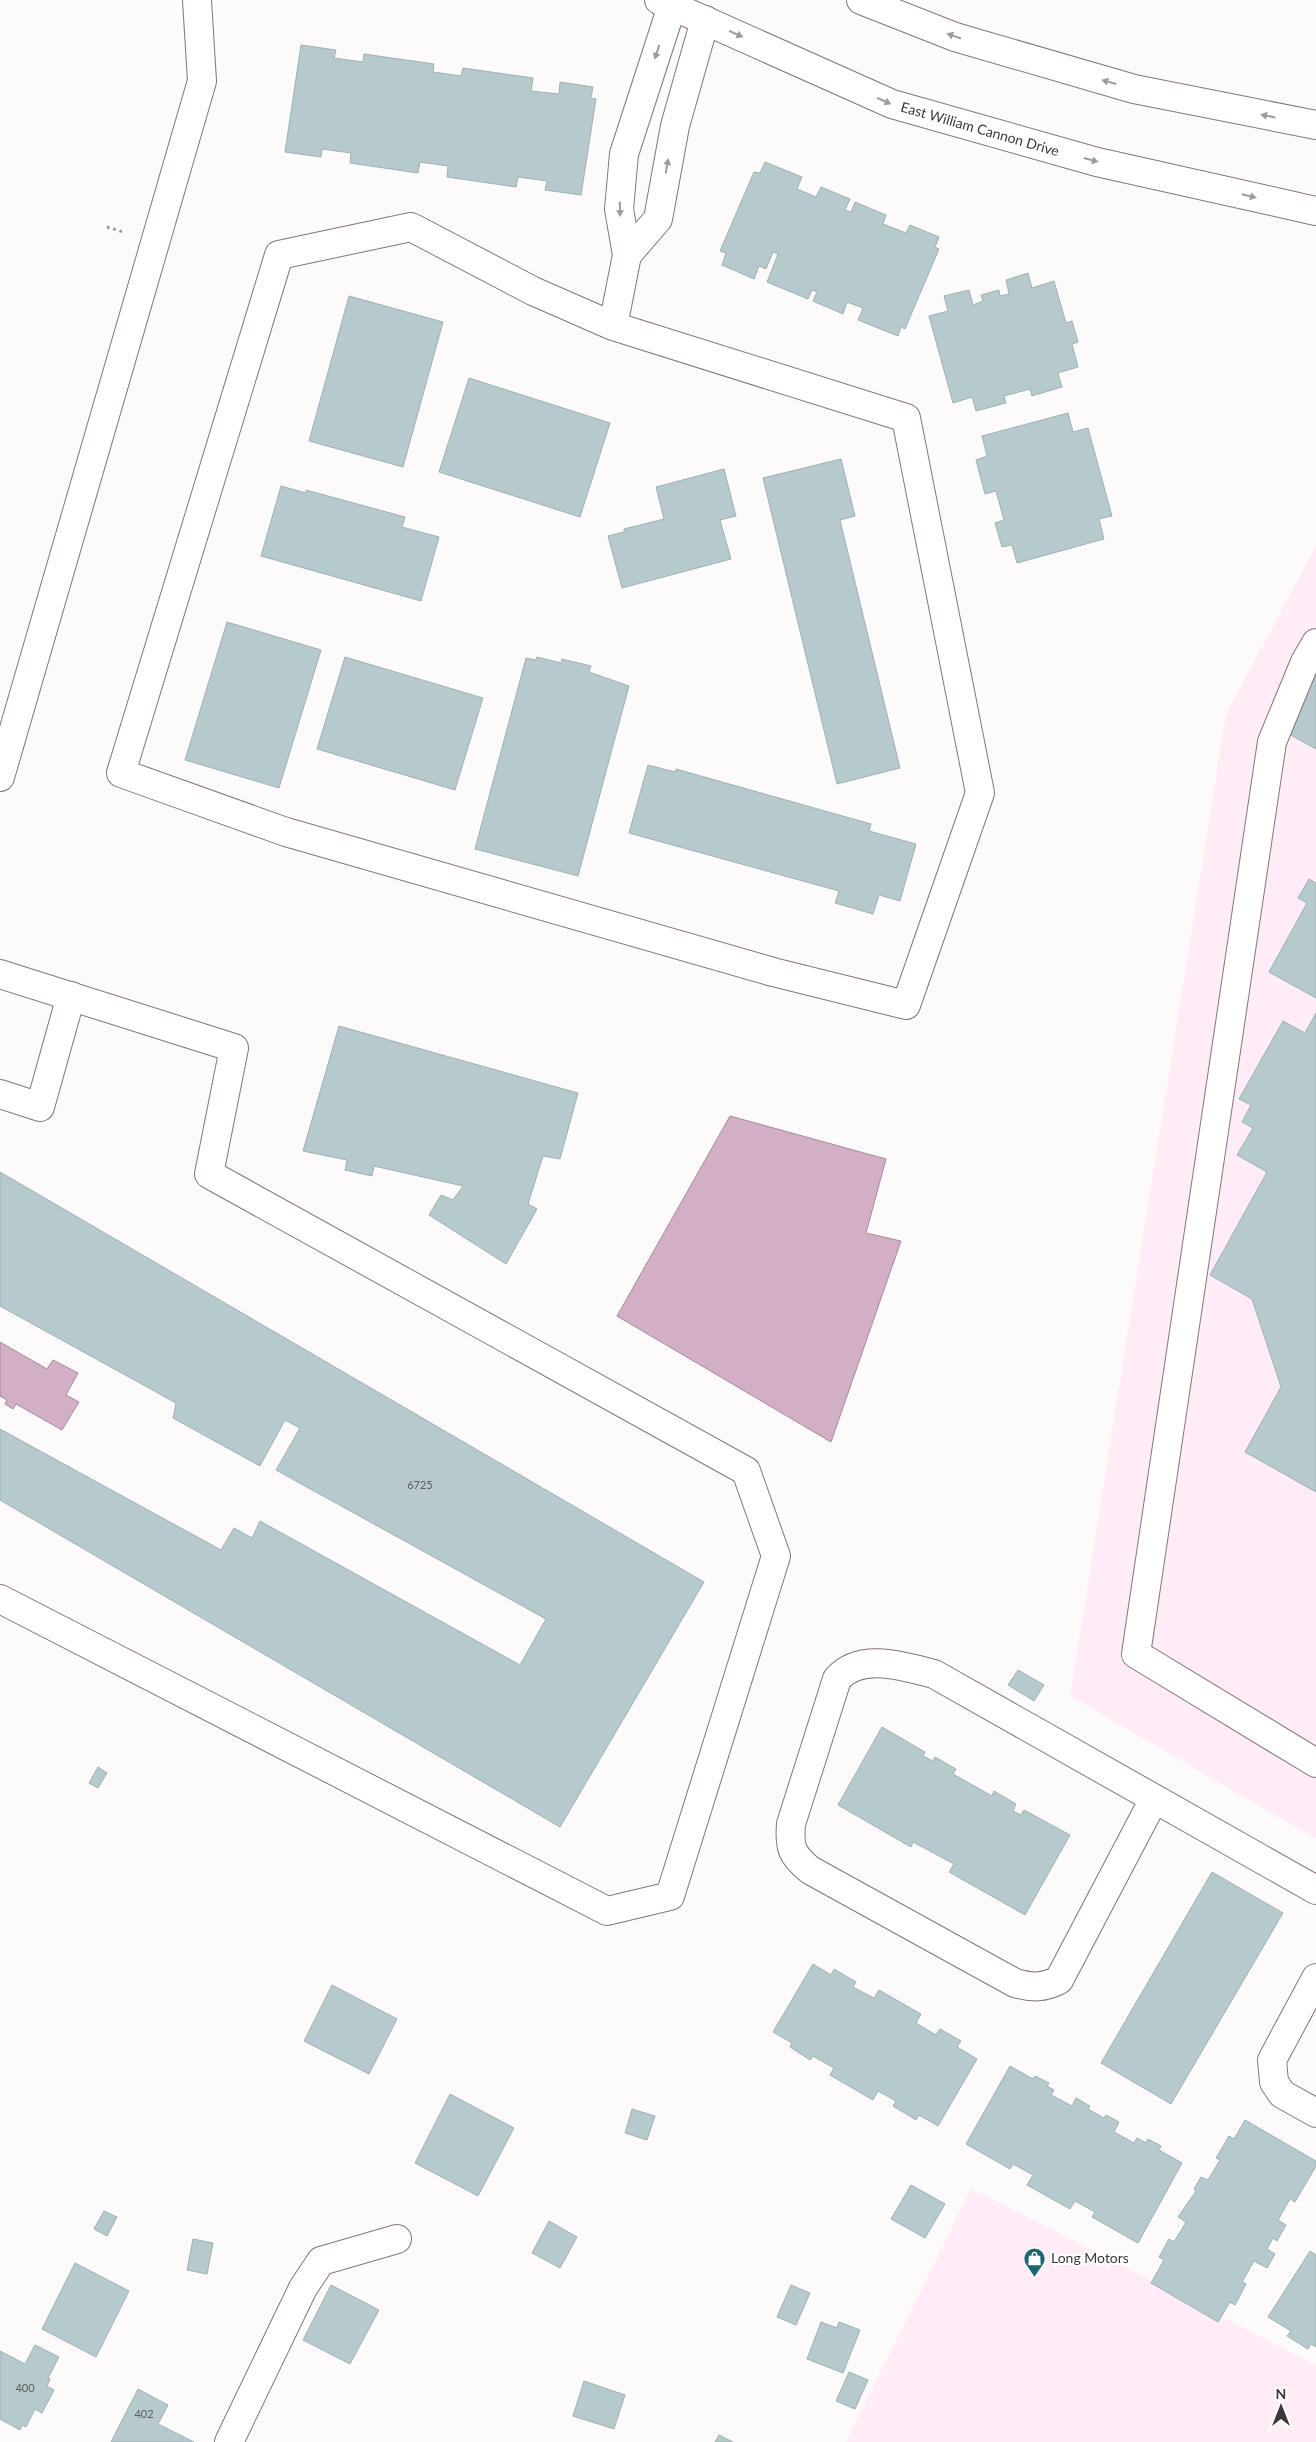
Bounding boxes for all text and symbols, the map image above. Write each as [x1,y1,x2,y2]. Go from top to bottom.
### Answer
one-way arrow [729,31,743,39]
one-way arrow [946,32,961,39]
one-way arrow [653,45,661,60]
one-way arrow [1102,78,1117,86]
one-way arrow [877,97,891,105]
street label: East William Cannon Drive [899,98,1061,159]
one-way arrow [1261,112,1276,120]
one-way arrow [1083,157,1098,165]
one-way arrow [664,158,672,174]
one-way arrow [1242,192,1257,200]
one-way arrow [616,202,624,218]
house number: 6725 [407,1478,433,1491]
shop icon: Long Motors [1023,2246,1047,2277]
place label: Long Motors [1051,2249,1129,2266]
house number: 400 [15,2381,35,2394]
north arrow [1256,2382,1306,2432]
text: N [1276,2385,1286,2402]
house number: 402 [134,2407,154,2420]

